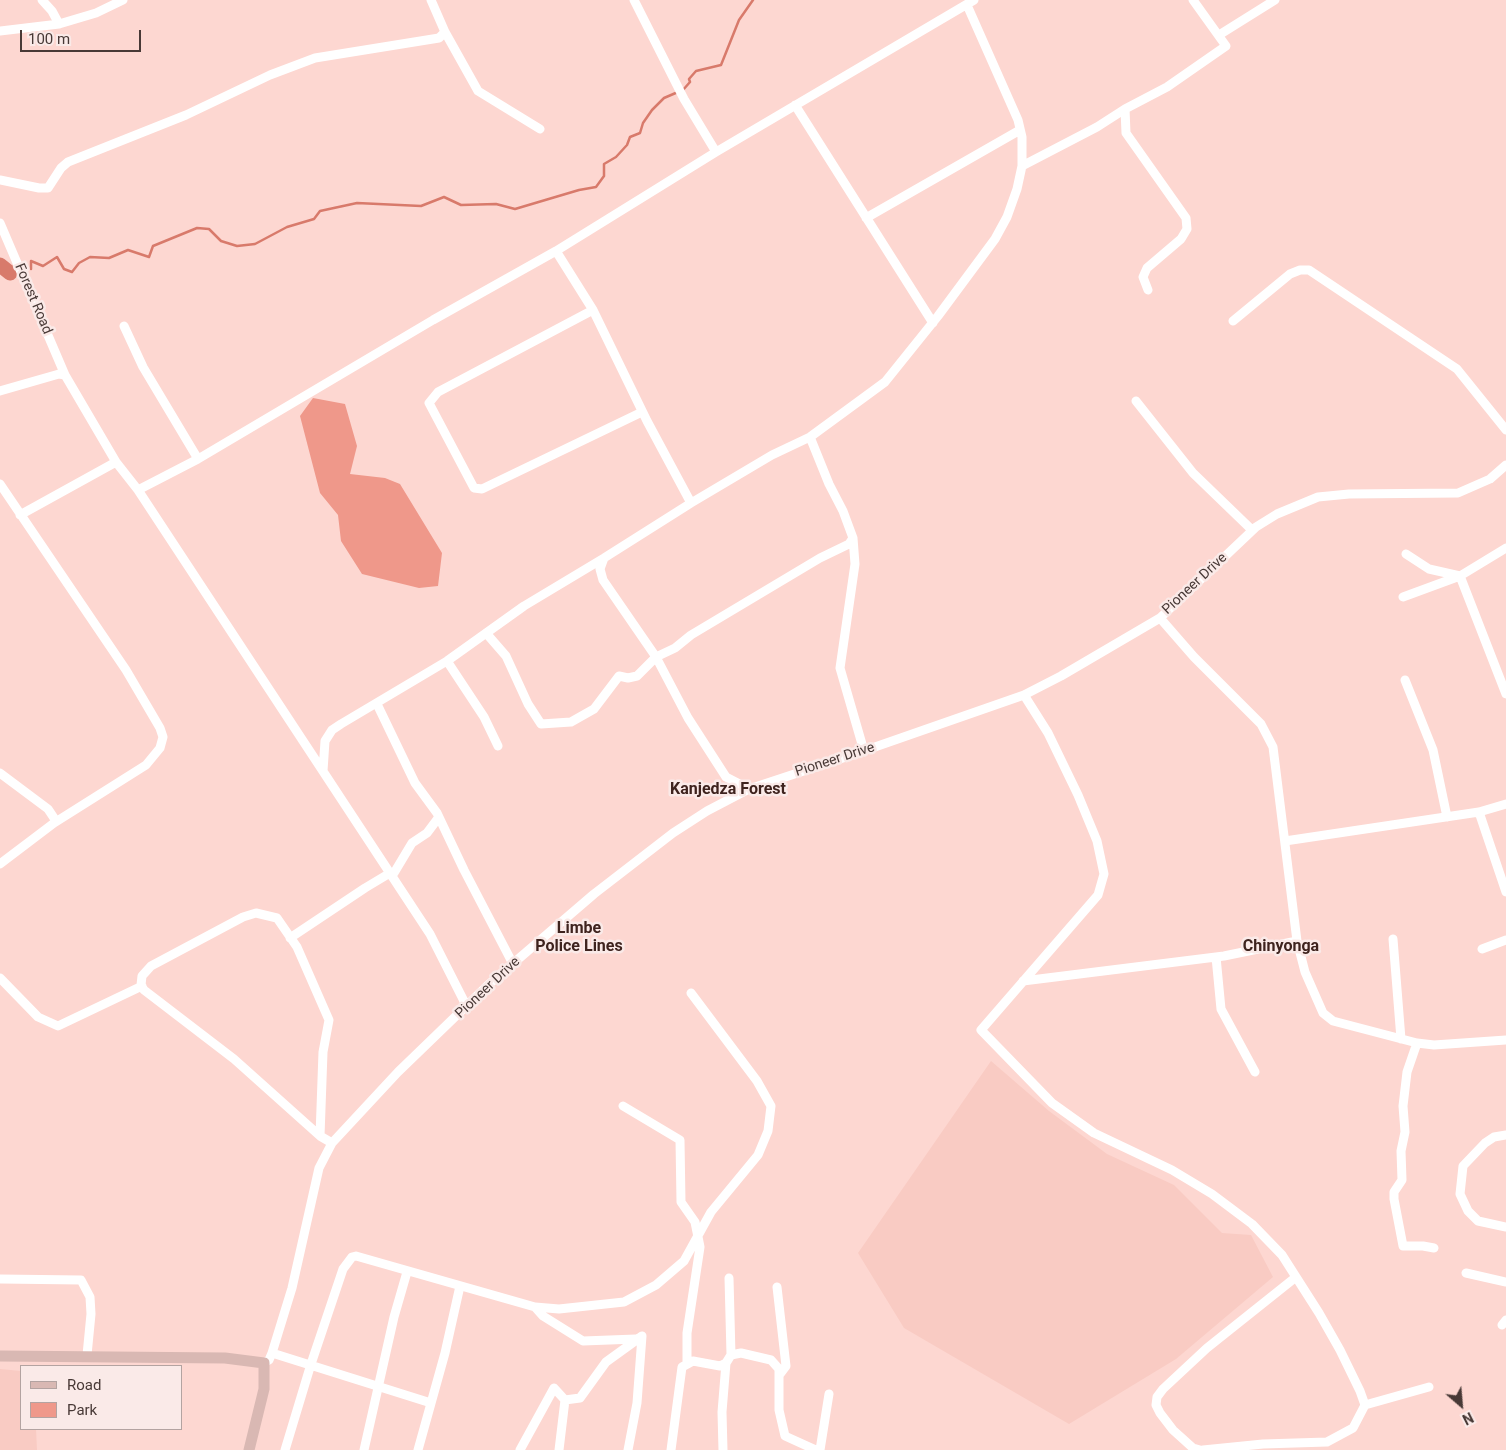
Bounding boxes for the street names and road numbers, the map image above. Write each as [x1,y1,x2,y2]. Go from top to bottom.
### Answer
street label: Forest Road [11,261,55,337]
street label: Pioneer Drive [1159,550,1231,618]
street label: Pioneer Drive [793,739,877,781]
street label: Pioneer Drive [452,954,524,1022]

